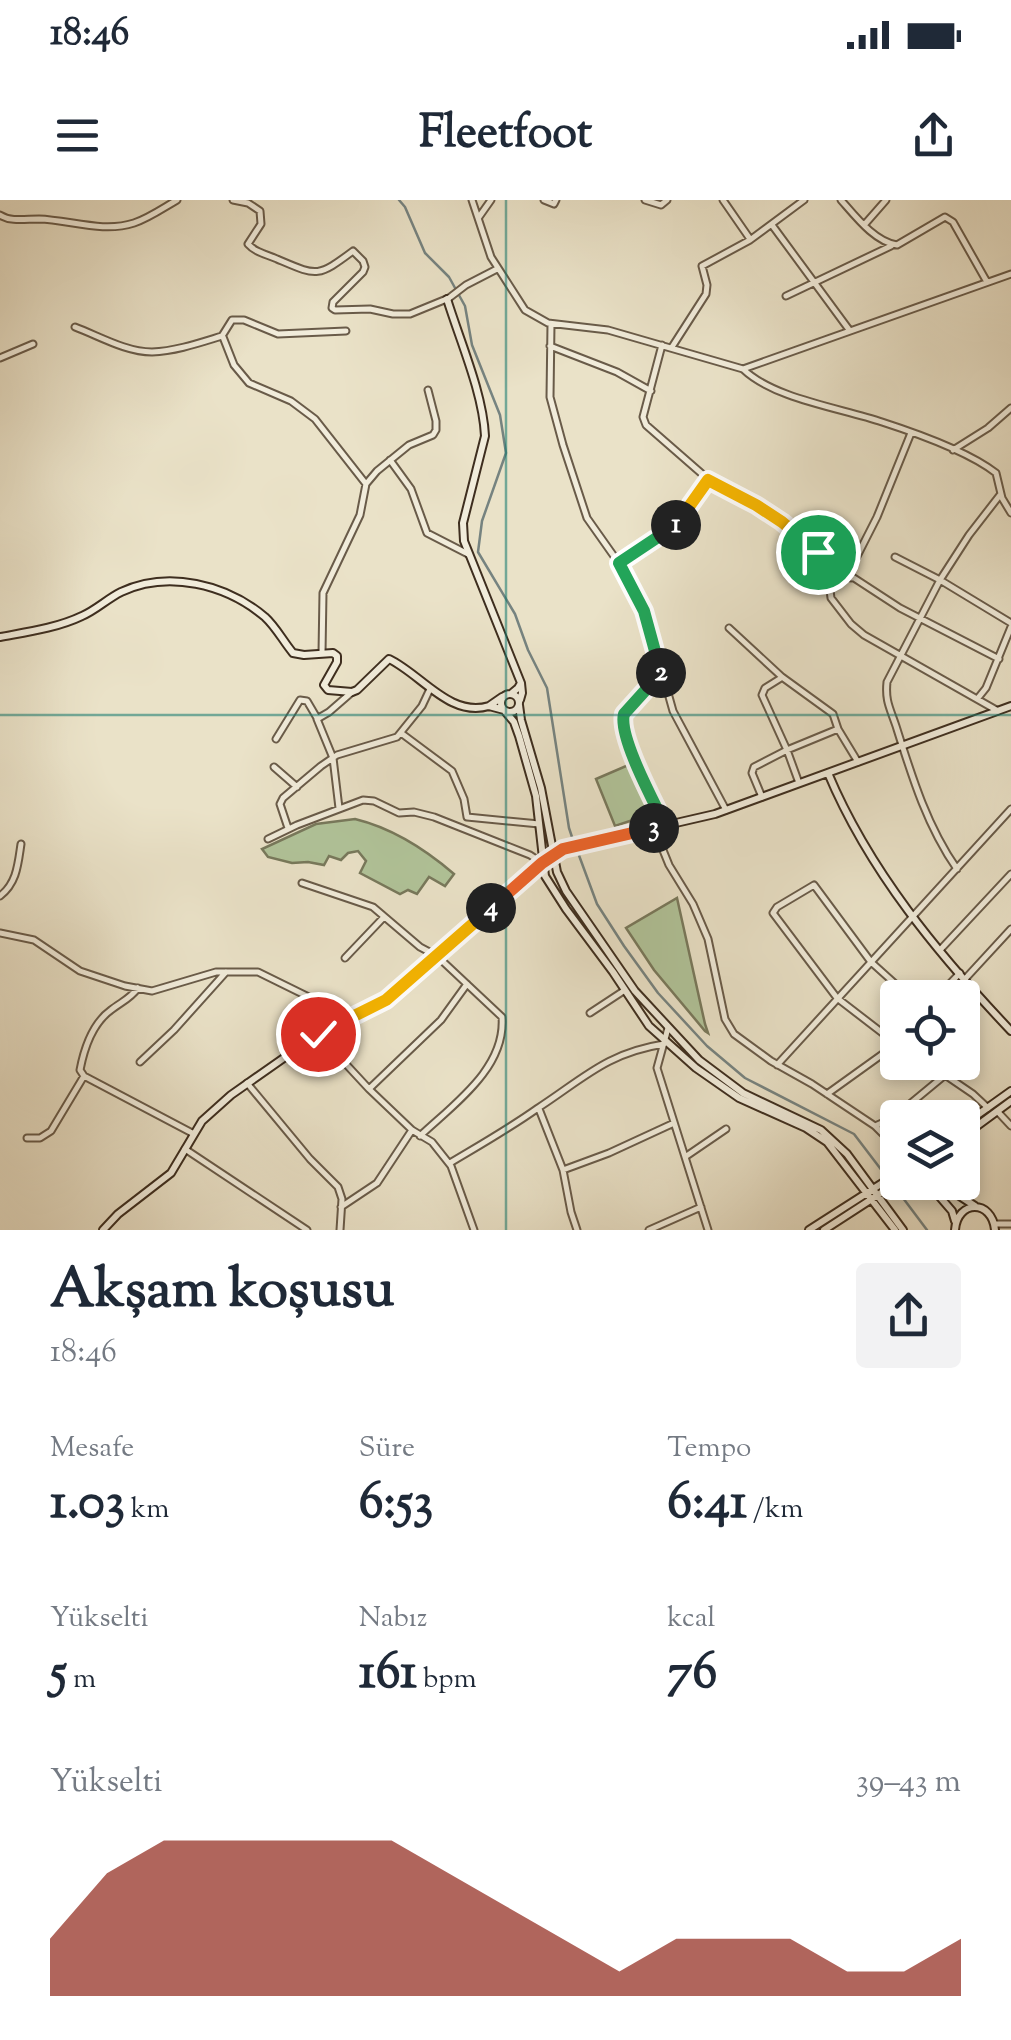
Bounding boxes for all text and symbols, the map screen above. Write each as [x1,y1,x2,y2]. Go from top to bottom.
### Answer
text: 18:46 [50,8,130,62]
text: Fleetfoot [419,103,592,168]
icon: menu [50,108,105,163]
icon: share [906,108,961,163]
pin: 1 [651,500,701,550]
text: 1 [671,505,681,545]
pin [776,510,861,595]
icon: arrive [791,525,846,580]
pin: 2 [636,648,686,698]
text: 2 [654,653,668,693]
pin: 3 [629,803,679,853]
text: 3 [648,808,660,848]
pin: 4 [466,883,516,933]
text: 4 [484,888,498,928]
map controls [880,980,980,1200]
button: locate [880,980,980,1080]
pin [276,992,361,1077]
icon: check [291,1007,346,1062]
button: layers [880,1100,980,1200]
text: Akşam koşusu [50,1253,394,1332]
button: share [856,1263,961,1368]
text: 18:46 [50,1330,117,1376]
text: Mesafe [50,1429,134,1469]
text: Süre [359,1429,415,1469]
text: Tempo [667,1429,751,1469]
text: 1.03 [50,1469,125,1541]
text: 6:53 [359,1469,433,1541]
text: 6:41 [667,1469,747,1541]
text: km [125,1490,169,1530]
text: /km [747,1490,803,1530]
text: Yükselti [50,1599,148,1639]
text: Nabız [359,1599,427,1639]
text: kcal [667,1599,715,1639]
text: 5 [50,1639,67,1711]
text: 161 [359,1639,417,1711]
text: 76 [667,1639,717,1711]
text: m [67,1660,96,1700]
text: bpm [417,1660,477,1700]
text: Yükselti [50,1760,162,1806]
text: 39–43 m [856,1760,961,1806]

